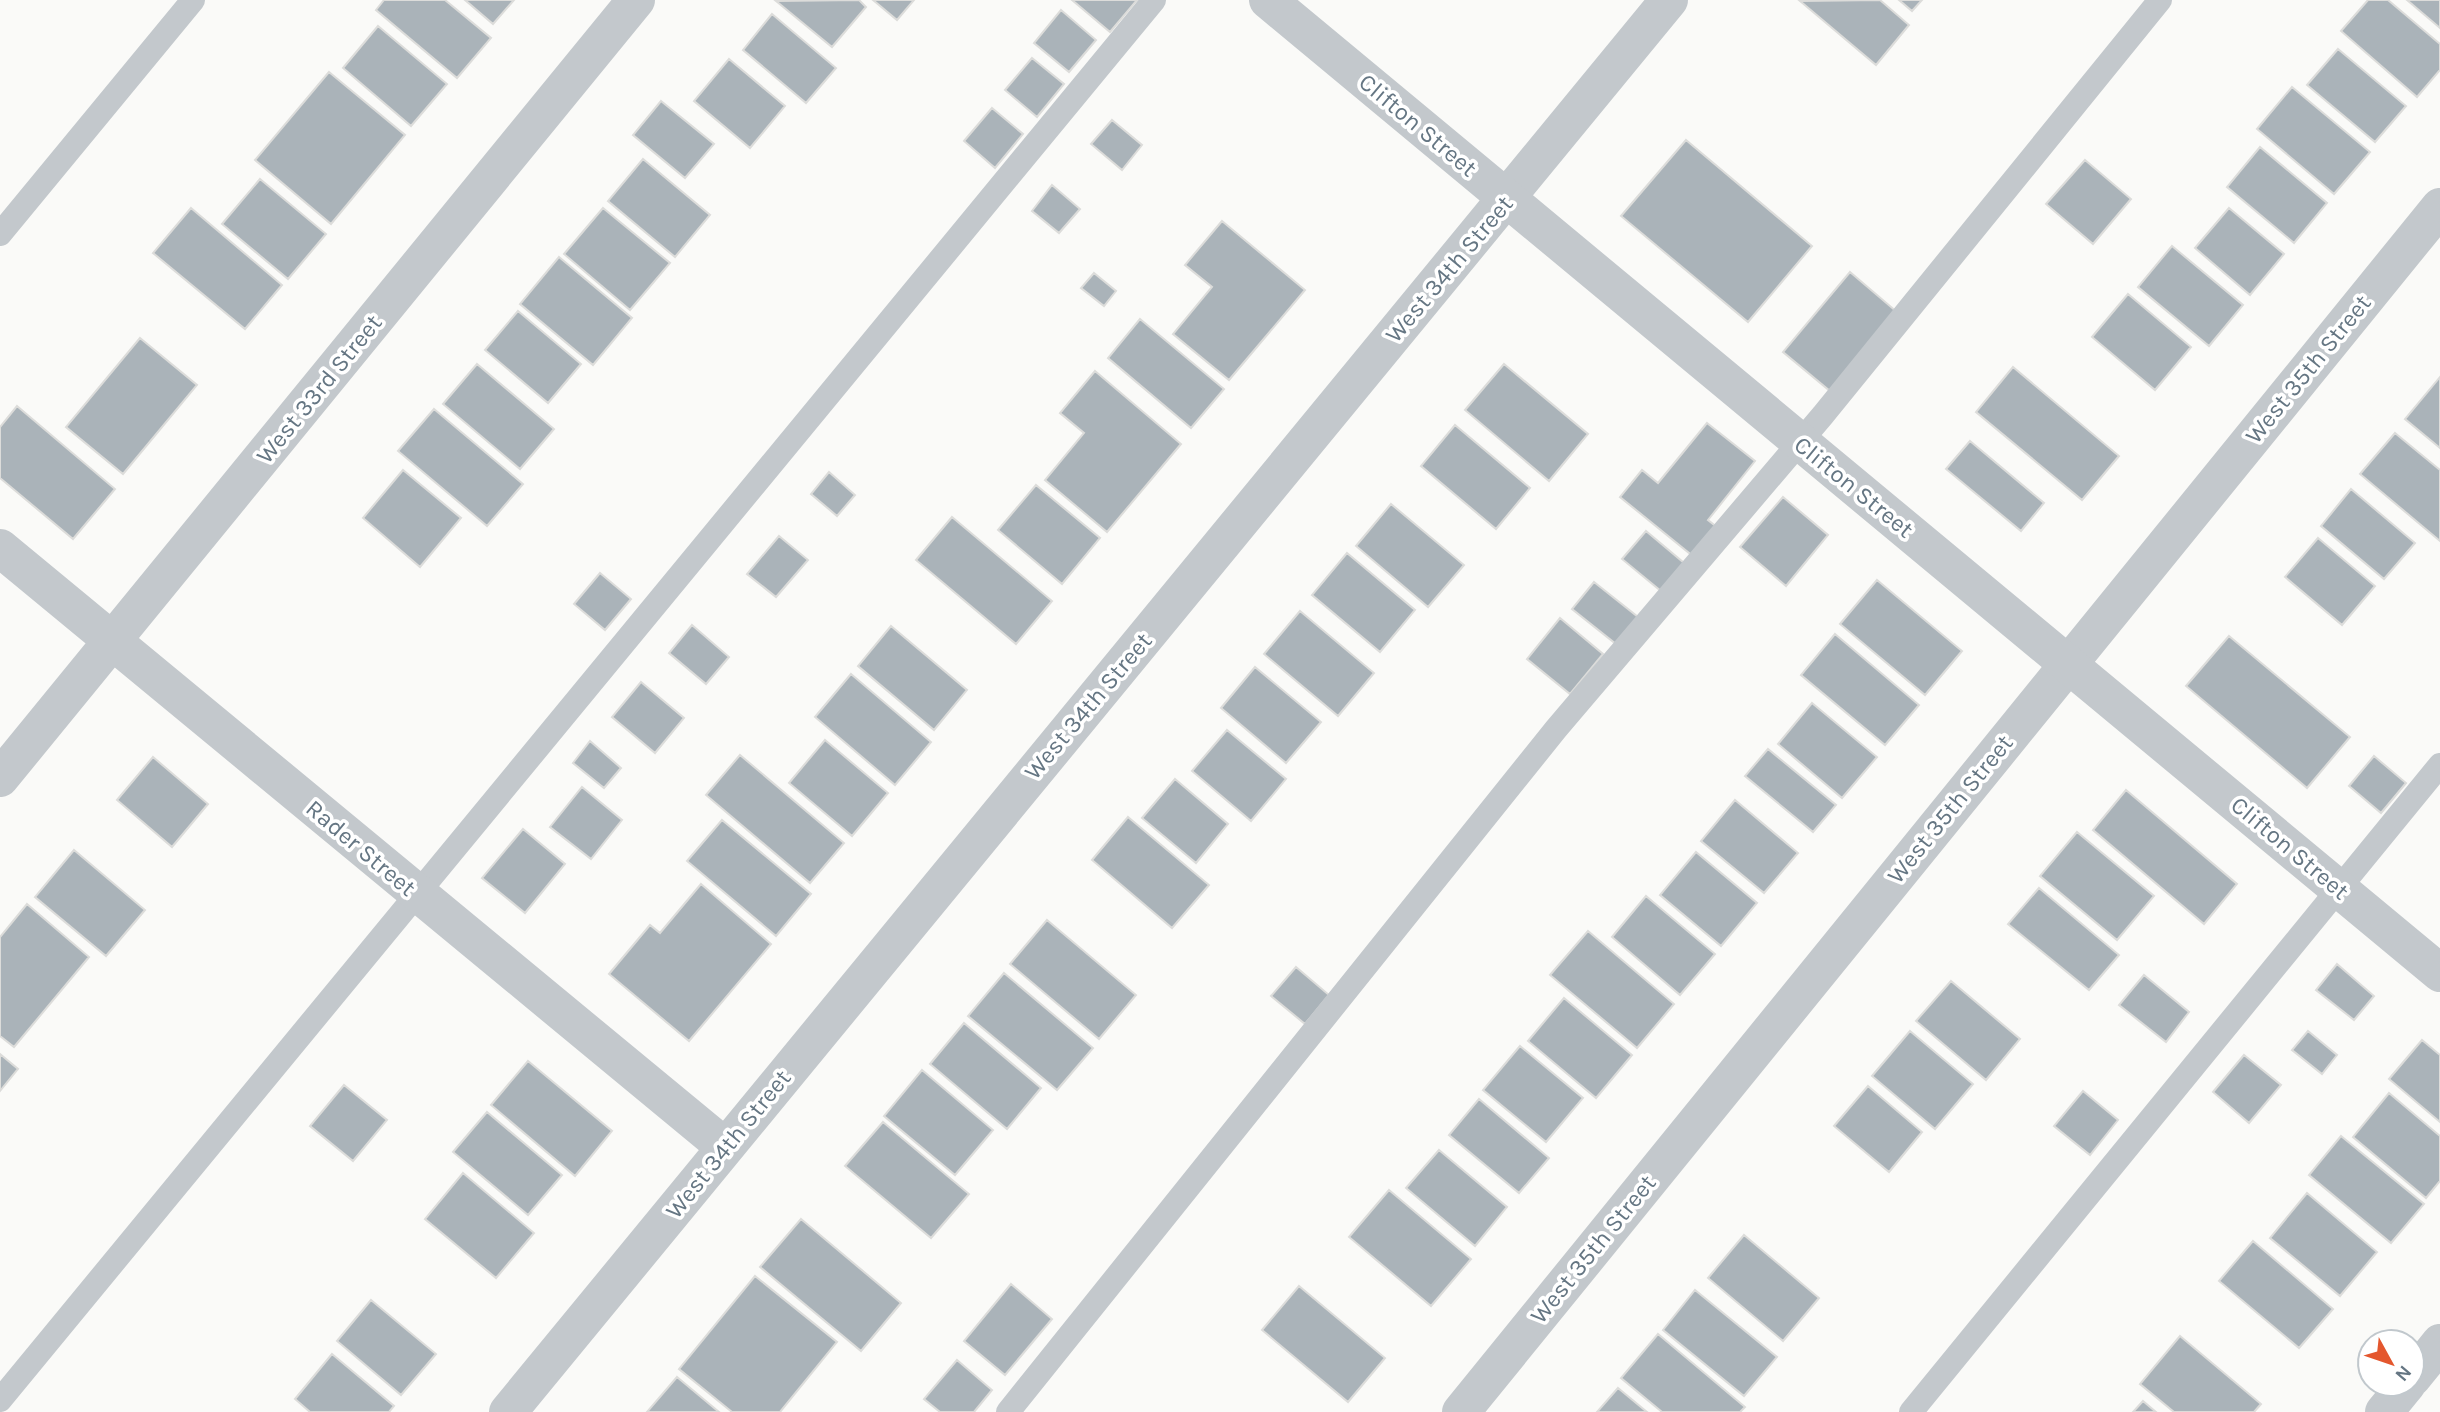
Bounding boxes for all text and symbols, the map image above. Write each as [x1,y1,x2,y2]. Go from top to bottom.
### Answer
street label: Clifton Street [1353,68,1483,182]
street label: West 34th Street [1379,190,1519,348]
street label: West 35th Street [2239,289,2377,449]
street label: West 33rd Street [250,309,388,469]
street label: Clifton Street [1789,430,1919,544]
street label: West 34th Street [1018,627,1158,785]
street label: West 35th Street [1881,729,2019,889]
street label: Clifton Street [2225,791,2355,905]
street label: Rader Street [300,794,422,902]
street label: West 34th Street [660,1064,796,1224]
street label: West 35th Street [1524,1169,1662,1329]
north arrow [2356,1328,2426,1398]
text: N [2390,1361,2416,1386]

